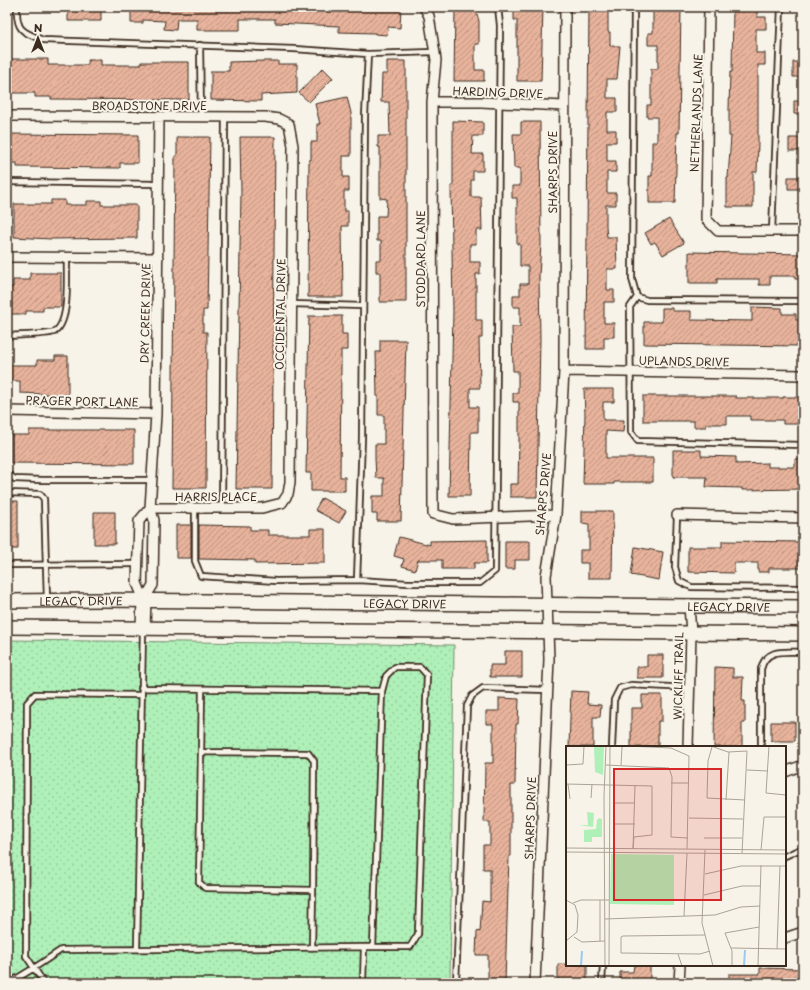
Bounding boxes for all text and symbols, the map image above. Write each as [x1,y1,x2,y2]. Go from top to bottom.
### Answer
north arrow [18,18,58,58]
text: N [34,19,43,36]
street label: NETHERLANDS LANE [685,53,707,173]
street label: HARDING DRIVE [452,82,544,102]
street label: BROADSTONE DRIVE [91,97,207,114]
street label: SHARPS DRIVE [544,130,561,214]
street label: STODDARD LANE [412,210,429,308]
street label: OCCIDENTAL DRIVE [271,258,289,370]
street label: DRY CREEK DRIVE [136,263,154,363]
street label: UPLANDS DRIVE [638,352,730,370]
street label: PRAGER PORT LANE [25,392,139,410]
street label: SHARPS DRIVE [531,452,555,536]
street label: HARRIS PLACE [175,488,257,505]
street label: LEGACY DRIVE [39,591,123,609]
street label: LEGACY DRIVE [363,594,447,612]
street label: LEGACY DRIVE [687,597,771,615]
street label: WICKLIFF TRAIL [669,631,687,720]
inset map [566,746,786,966]
street label: SHARPS DRIVE [520,776,540,860]

